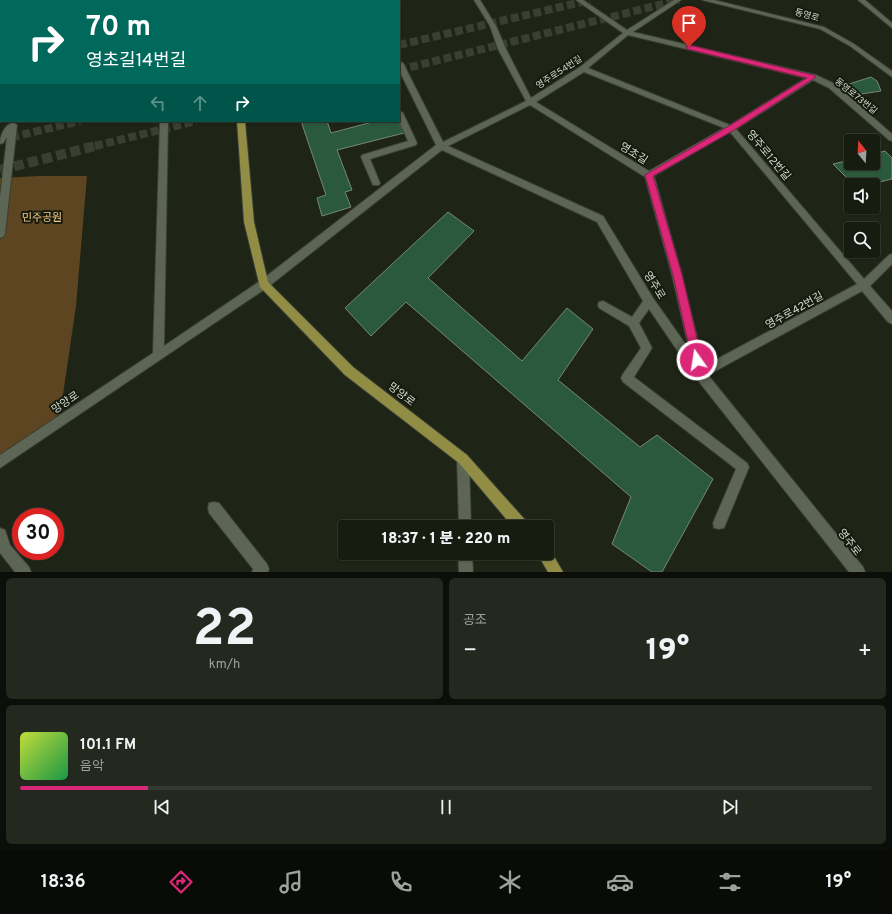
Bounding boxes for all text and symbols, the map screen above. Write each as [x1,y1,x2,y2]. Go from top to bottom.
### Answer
pin [672,6,706,47]
street label: 동영로 [793,7,820,24]
text: 70 m [86,10,151,46]
icon: arrive [678,12,700,34]
icon: right [20,16,72,68]
text: 영초길14번길 [86,50,186,73]
street label: 영주로54번길 [534,53,584,91]
street label: 동영로73번길 [832,76,879,117]
icon: left [147,92,169,114]
icon: ahead [189,92,211,114]
icon: right [231,92,253,114]
street label: 영주로12번길 [743,128,793,184]
north arrow [844,134,880,170]
map controls [844,134,880,258]
street label: 영초길 [617,140,650,168]
button: sound [844,178,880,214]
park label: 민주공원 [22,211,62,225]
button: search [844,222,880,258]
street label: 영주로 [640,269,668,302]
street label: 영주로42번길 [763,289,826,333]
position arrow [676,339,718,381]
street label: 망양로 [385,380,418,410]
street label: 망양로 [49,389,82,417]
speed limit sign: 30 [12,508,64,560]
street label: 영주로 [834,526,864,559]
text: 18:37 · 1 분 · 220 m [382,530,510,549]
text: 22 [193,598,256,664]
text: 공조 [463,613,487,629]
text: 19° [646,633,689,670]
text: − [463,638,477,665]
text: + [858,638,872,665]
text: km/h [209,657,240,673]
text: 101.1 FM [80,736,136,755]
text: 음악 [80,759,104,775]
icon: previous [151,796,173,818]
icon: pause [435,796,457,818]
icon: next [719,796,741,818]
icon: directions [167,868,195,896]
icon: music [277,868,305,896]
icon: phone [387,868,415,896]
icon: climate [496,868,524,896]
icon: car [606,868,634,896]
icon: filters [716,868,744,896]
text: 18:36 [41,871,86,894]
text: 19° [825,871,851,894]

